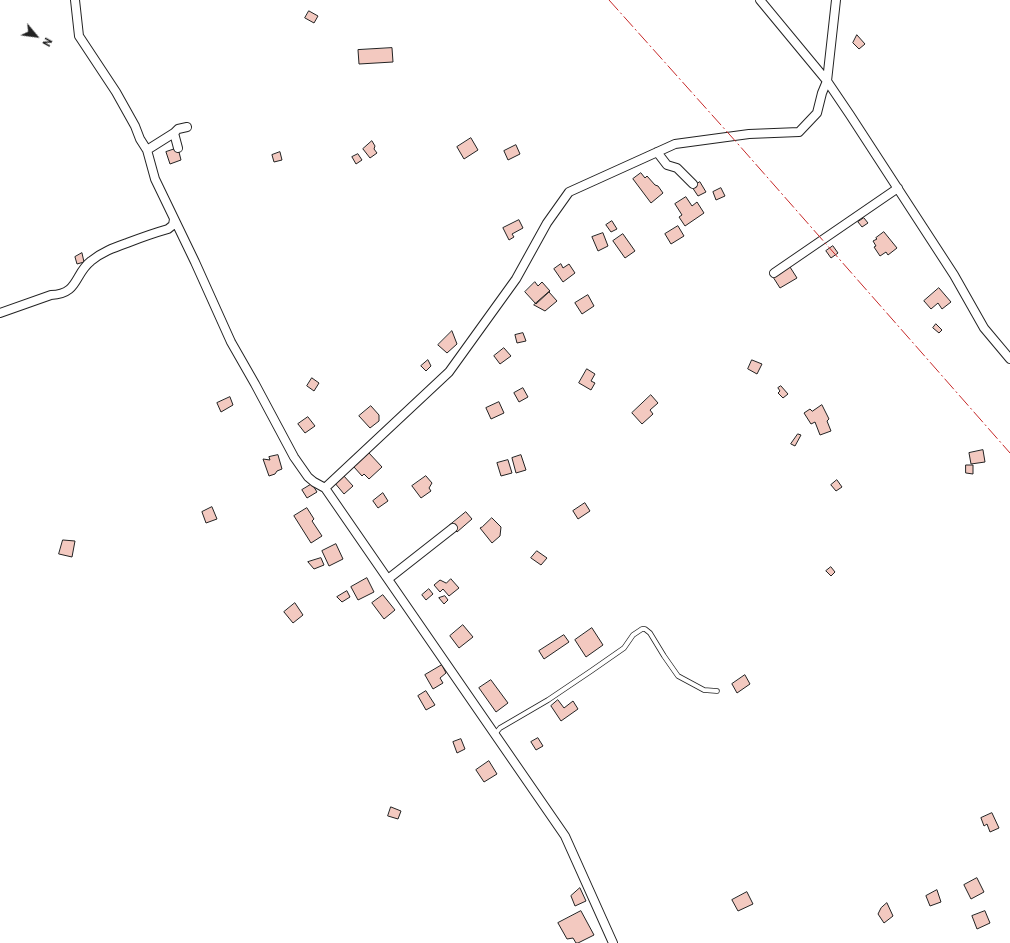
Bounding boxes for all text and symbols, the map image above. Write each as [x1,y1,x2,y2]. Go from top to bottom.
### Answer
north arrow [16,16,56,56]
text: N [39,36,55,49]

